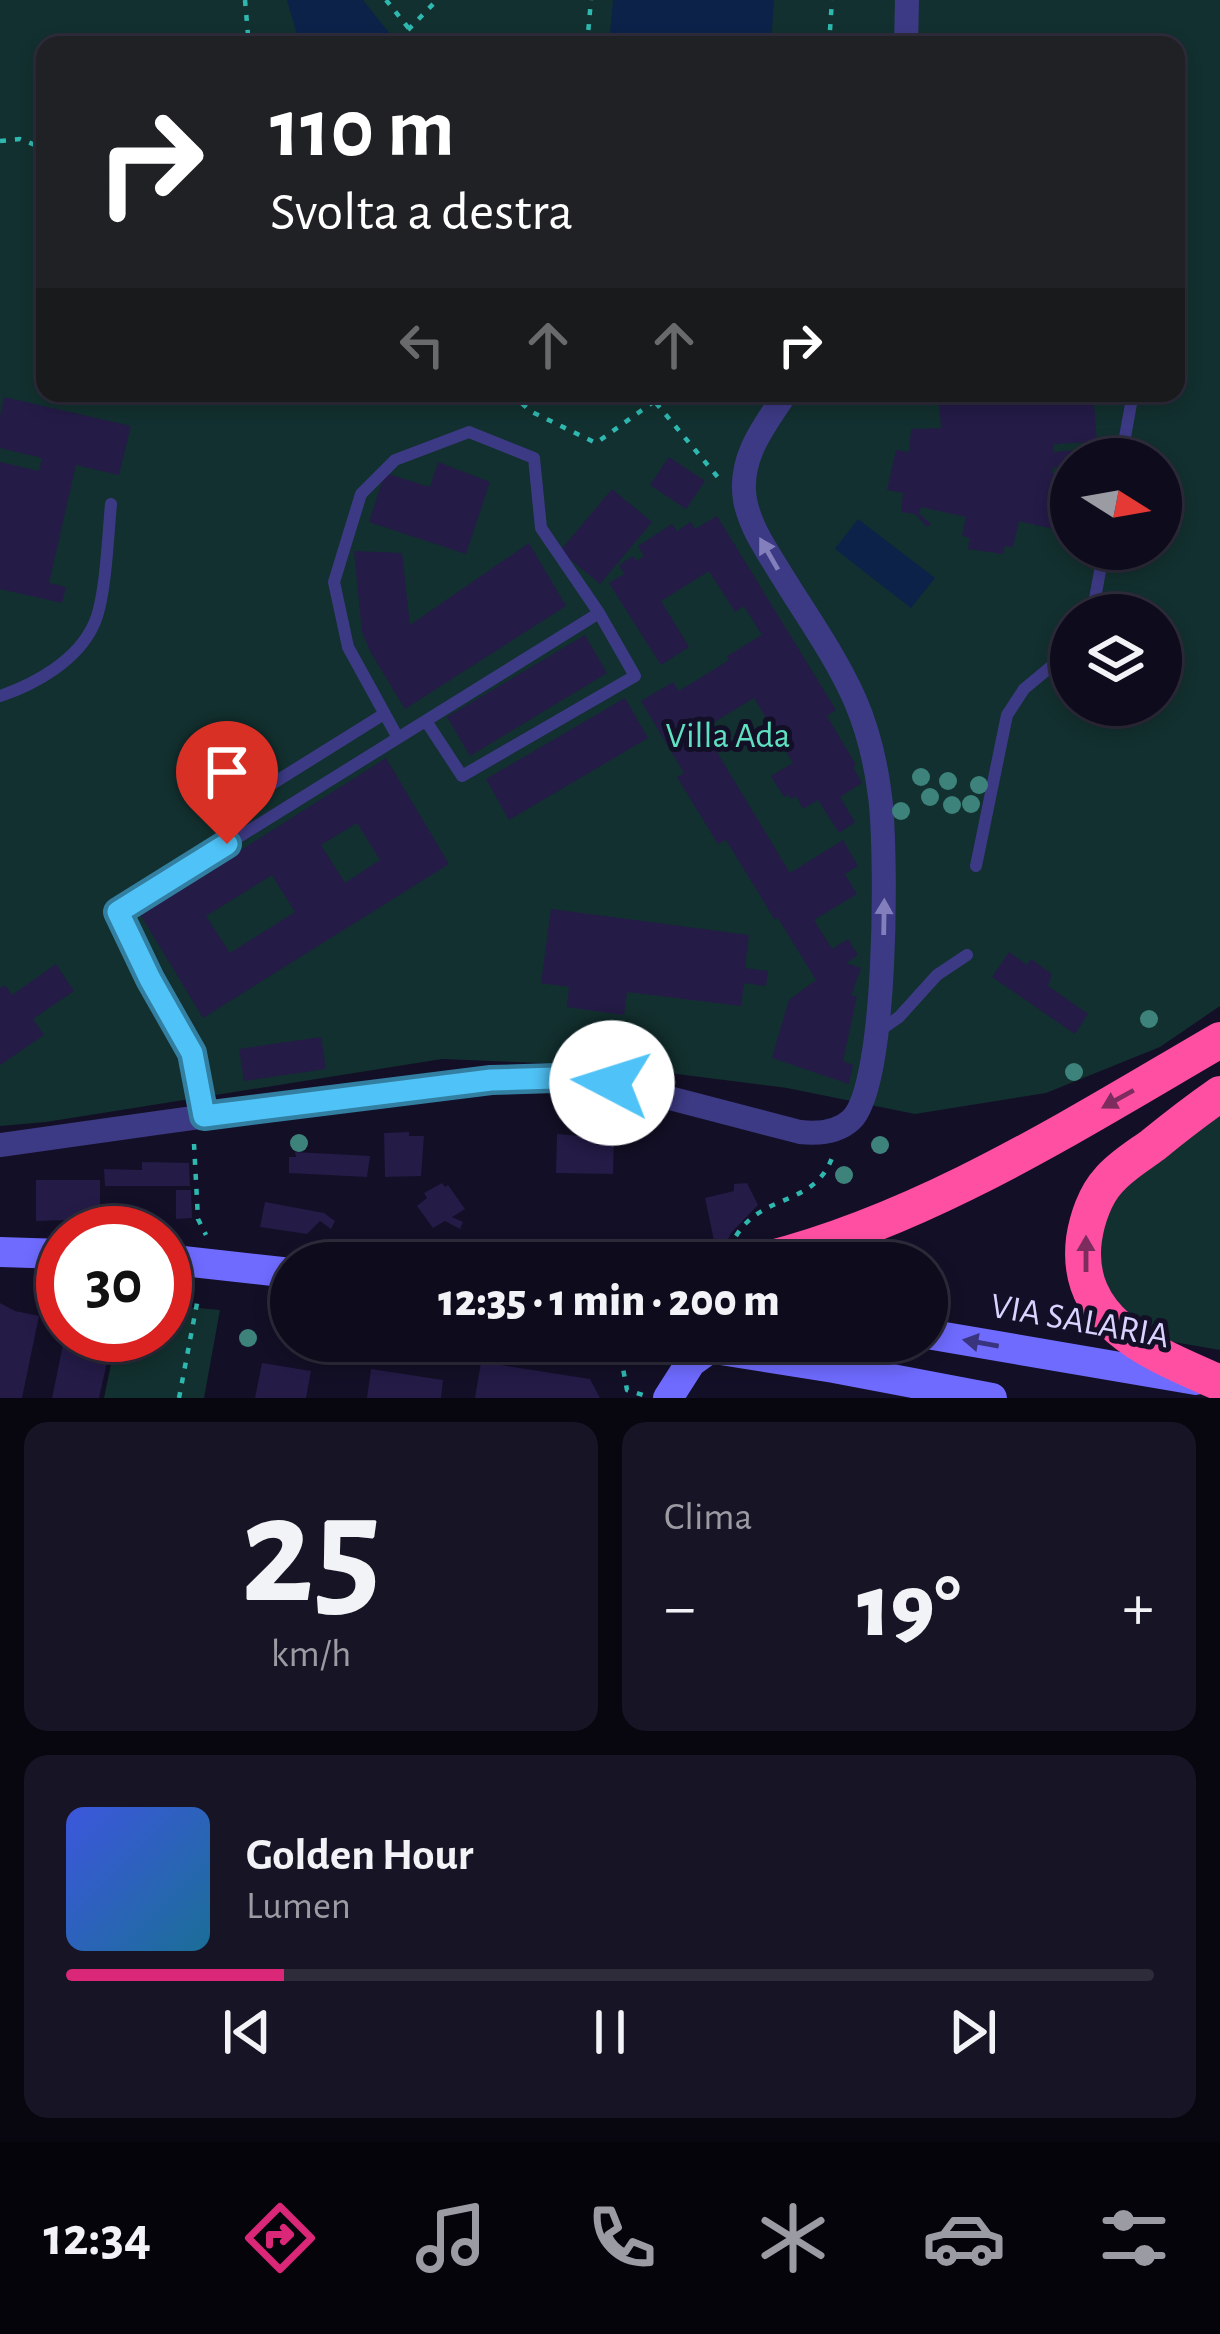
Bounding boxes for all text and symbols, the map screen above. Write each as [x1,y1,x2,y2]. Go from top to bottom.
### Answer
icon: right [72,84,228,240]
text: 110 m [270,88,455,172]
text: Svolta a destra [270,186,573,240]
icon: left [389,312,455,378]
icon: ahead [515,312,581,378]
icon: ahead [641,312,707,378]
icon: right [767,312,833,378]
north arrow [1050,438,1182,570]
map controls [1050,438,1182,726]
one-way arrow [759,537,780,571]
button: layers [1050,594,1182,726]
park label: Villa Ada [666,718,790,754]
pin [176,721,278,844]
icon: arrive [194,739,260,805]
one-way arrow [874,897,893,935]
position arrow [549,1020,675,1146]
one-way arrow [1102,1087,1135,1108]
speed limit sign: 30 [36,1206,192,1362]
one-way arrow [1076,1234,1095,1272]
text: 12:35 · 1 min · 200 m [438,1279,780,1324]
street label: VIA SALARIA [988,1288,1172,1354]
one-way arrow [961,1333,999,1351]
text: 25 [241,1475,381,1631]
text: Clima [664,1498,753,1537]
text: 19° [857,1563,961,1653]
text: − [664,1575,696,1641]
text: + [1122,1575,1154,1641]
text: km/h [271,1635,351,1674]
text: Golden Hour [246,1833,473,1878]
text: Lumen [246,1887,351,1926]
icon: previous [214,1999,280,2065]
icon: pause [577,1999,643,2065]
icon: next [940,1999,1006,2065]
icon: directions [238,2196,322,2280]
icon: music [409,2196,493,2280]
icon: phone [580,2196,664,2280]
icon: climate [751,2196,835,2280]
icon: car [922,2196,1006,2280]
icon: filters [1092,2196,1176,2280]
text: 12:34 [43,2211,151,2265]

